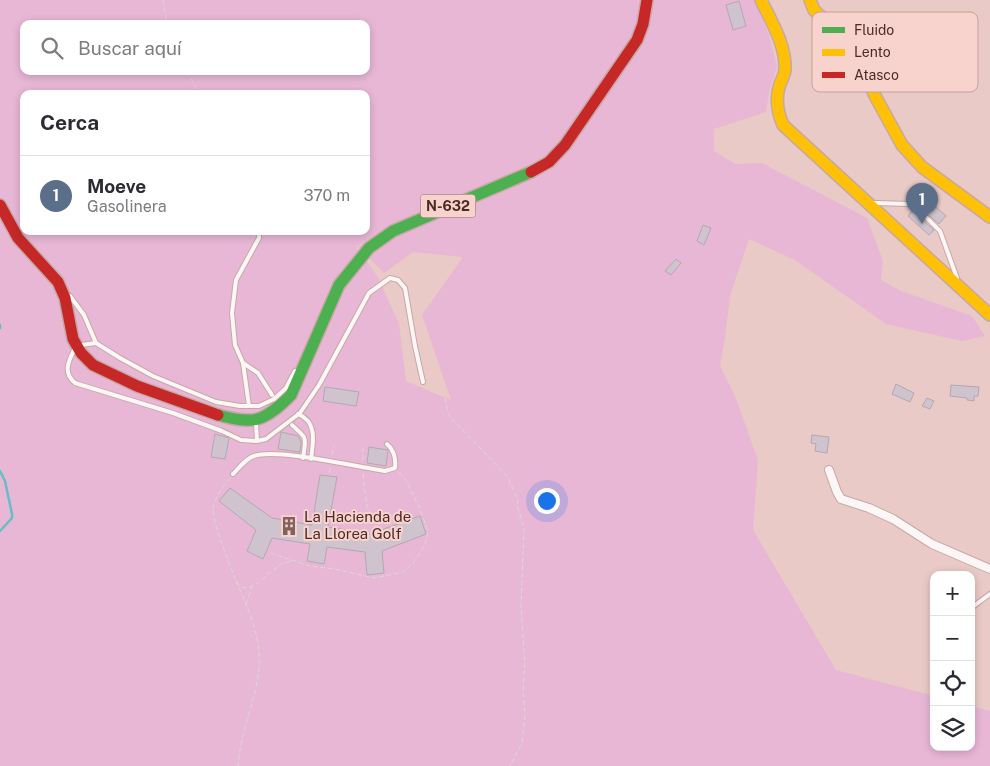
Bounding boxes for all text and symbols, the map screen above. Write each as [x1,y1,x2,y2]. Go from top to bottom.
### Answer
legend [812,12,978,92]
search box [20,20,370,75]
text: Fluido [854,22,894,38]
icon: search [38,34,66,62]
text: Buscar aquí [78,37,182,59]
text: Lento [854,44,891,60]
text: Atasco [854,67,899,83]
text: Cerca [40,110,99,135]
text: Moeve [87,175,146,197]
pin: 1 [906,183,938,224]
text: 1 [53,186,59,205]
text: 370 m [303,186,350,205]
road number: N-632 [420,195,476,218]
text: Gasolinera [87,197,167,216]
your location [534,488,560,514]
place label: La Hacienda de La Llorea Golf [304,508,411,542]
building icon: La Hacienda de La Llorea Golf [278,515,300,537]
map controls [930,571,975,751]
button: + [930,571,975,616]
button: − [930,616,975,661]
button: locate [930,661,975,706]
button: layers [930,706,975,751]

